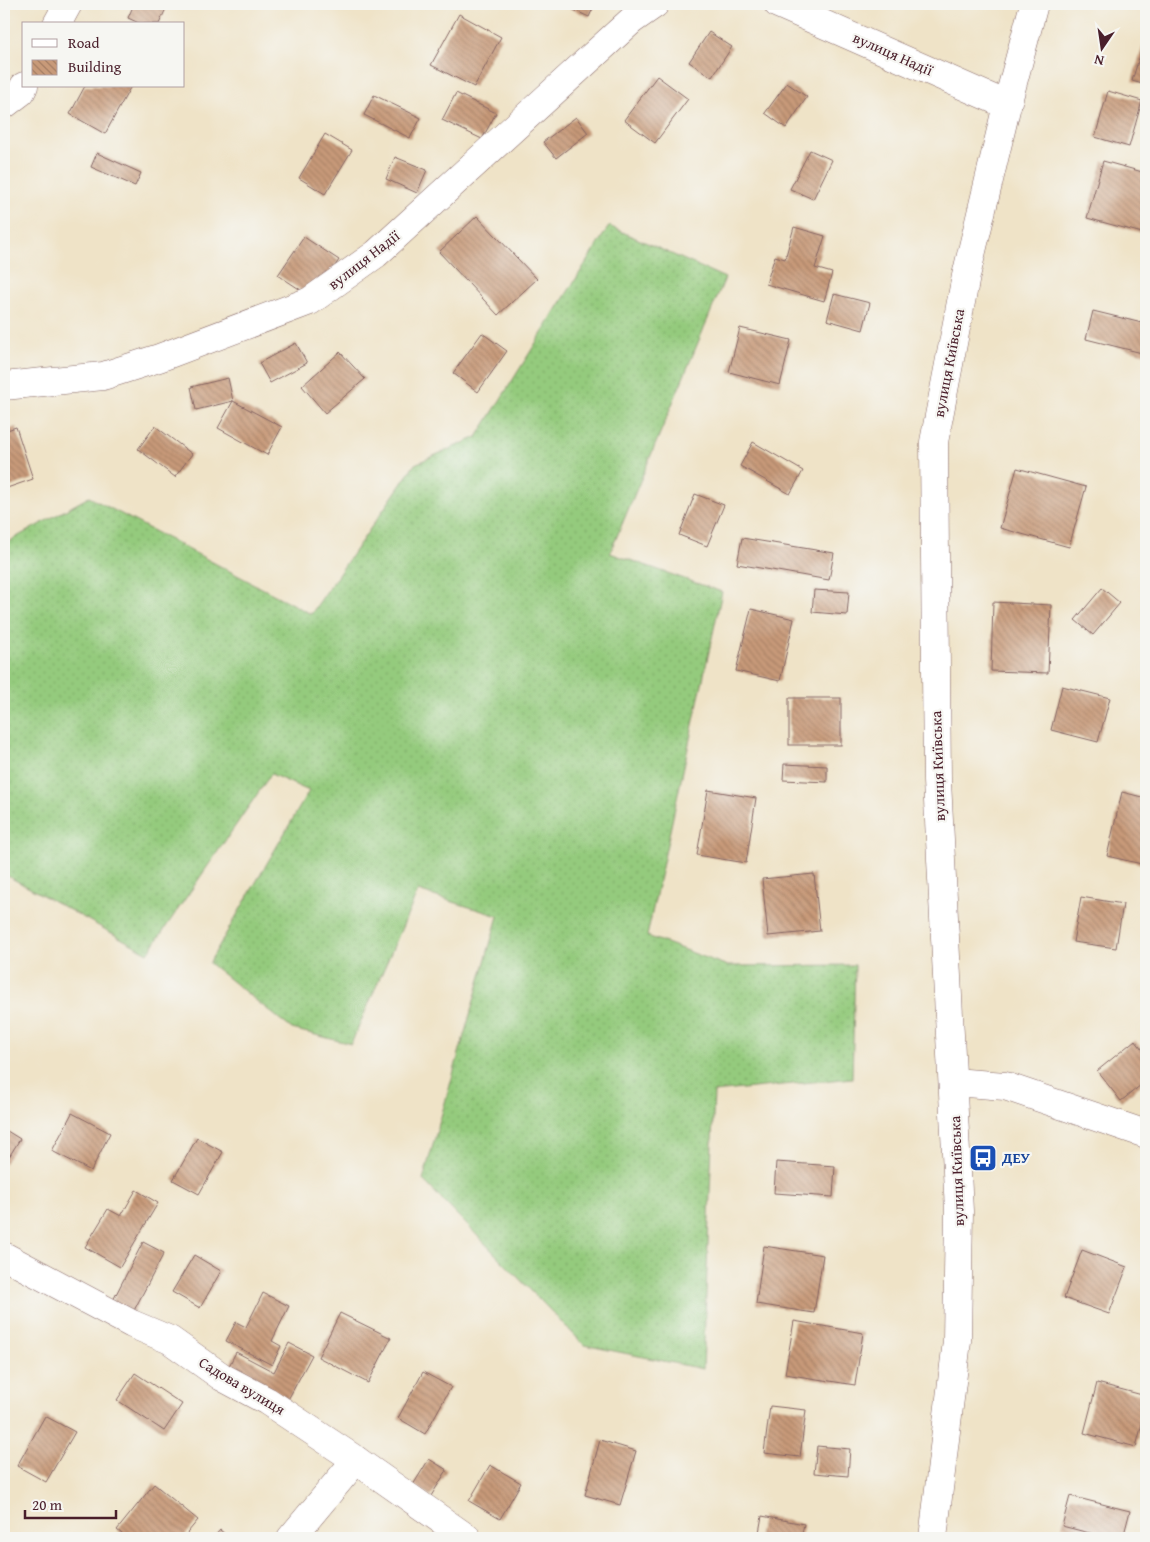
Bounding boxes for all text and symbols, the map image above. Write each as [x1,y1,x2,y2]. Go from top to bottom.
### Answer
legend [22,22,185,88]
north arrow [1078,22,1128,72]
street label: вулиця Надії [850,27,937,81]
text: Road [68,32,99,53]
text: N [1092,50,1106,71]
text: Building [68,56,122,77]
street label: вулиця Надії [324,225,404,294]
street label: вулиця Київська [928,306,970,419]
street label: вулиця Київська [925,710,950,822]
street label: вулиця Київська [944,1115,969,1227]
bus stop icon: ДЕУ [968,1143,998,1173]
place label: ДЕУ [1001,1147,1030,1168]
street label: Садова вулиця [195,1352,290,1420]
scale bar [25,1487,116,1519]
text: 20 m [32,1494,63,1515]

